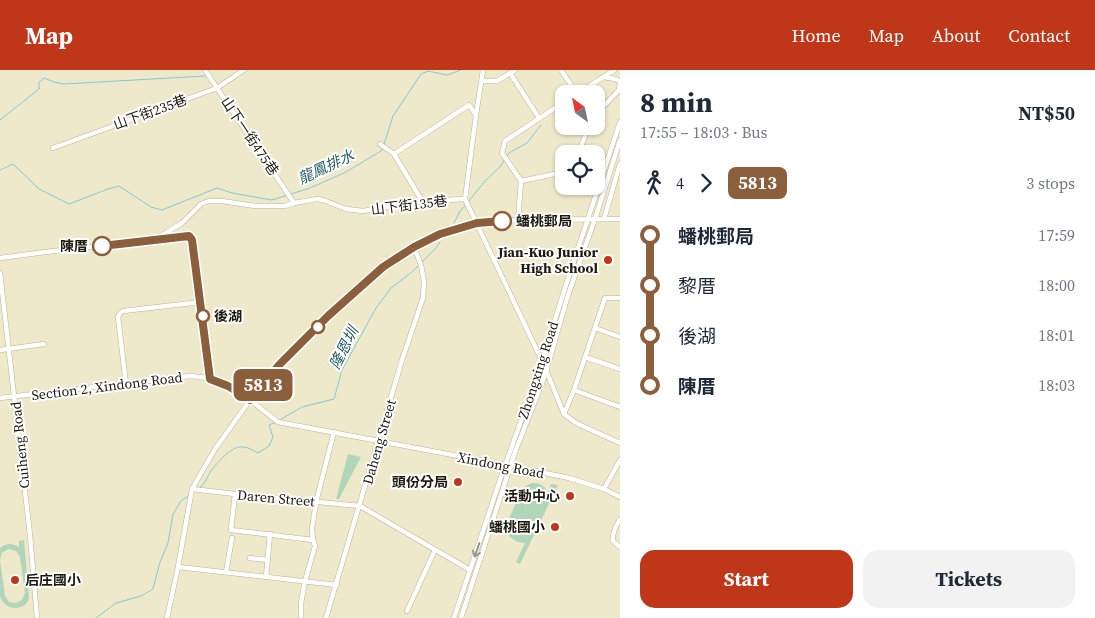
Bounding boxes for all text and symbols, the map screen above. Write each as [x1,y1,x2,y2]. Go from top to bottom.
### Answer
text: Map [25,19,73,52]
text: Home [792,23,841,48]
text: Map [869,23,904,48]
text: About [932,23,980,48]
text: Contact [1008,23,1070,48]
text: 8 min [640,83,713,121]
north arrow [555,85,605,135]
map controls [555,85,605,195]
street label: 山下街235巷 [110,89,190,135]
street label: 山下一街475巷 [216,93,284,179]
text: NT$50 [1018,100,1075,126]
text: 17:55 – 18:03 · Bus [640,121,768,143]
water label: 龍鳳排水 [294,144,358,189]
button: locate [555,145,605,195]
icon: walk [640,169,668,197]
icon: forward [692,169,720,197]
text: 5813 [738,170,777,195]
text: 4 [676,172,684,194]
text: 3 stops [1026,172,1075,194]
street label: 山下街135巷 [370,190,448,220]
marker: 蟠桃郵局 [492,211,512,231]
place label: 蟠桃郵局 [516,211,572,231]
text: 蟠桃郵局 [678,223,754,249]
text: 17:59 [1038,224,1075,246]
place label: 陳厝 [60,236,88,256]
marker: 陳厝 [92,236,112,256]
place label: Jian-Kuo Junior High School [497,242,598,278]
marker: Jian-Kuo Junior High School [602,254,614,266]
text: 黎厝 [678,273,716,299]
text: 18:00 [1038,274,1075,296]
place label: 後湖 [214,306,242,326]
marker: 後湖 [196,309,210,323]
street label: Zhongxing Road [513,318,563,422]
unlabelled marker [311,320,325,334]
water label: 隆恩圳 [324,321,364,373]
text: 後湖 [678,323,716,349]
text: 18:01 [1038,324,1075,346]
street label: Section 2, Xindong Road [30,367,184,405]
line badge: 5813 [228,369,298,401]
text: 5813 [243,372,283,397]
text: 陳厝 [678,373,716,399]
text: 18:03 [1038,374,1075,396]
street label: Daheng Street [357,397,401,487]
street label: Cuiheng Road [5,400,35,489]
street label: Xindong Road [456,447,546,483]
place label: 頭份分局 [392,472,448,492]
marker: 頭份分局 [452,476,464,488]
street label: Daren Street [236,485,316,511]
place label: 活動中心 [504,486,560,506]
marker: 活動中心 [564,490,576,502]
place label: 蟠桃國小 [489,517,545,537]
marker: 蟠桃國小 [549,521,561,533]
one-way arrow [471,541,481,557]
button: Start [640,550,853,608]
button: Tickets [863,550,1075,608]
place label: 后庄國小 [25,570,81,590]
marker: 后庄國小 [9,574,21,586]

